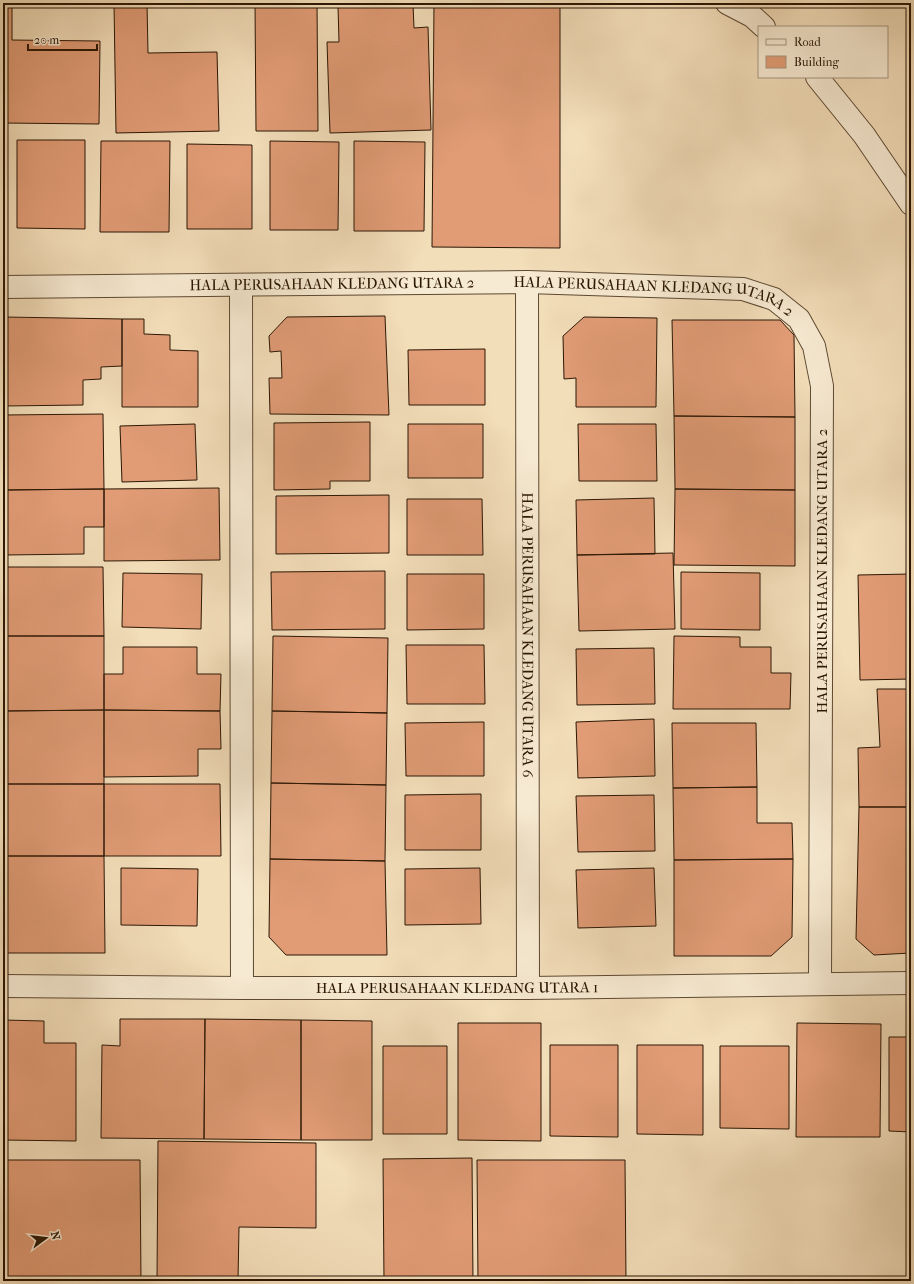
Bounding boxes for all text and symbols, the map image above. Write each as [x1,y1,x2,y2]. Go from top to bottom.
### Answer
scale bar [28,26,97,52]
legend [758,26,888,78]
text: 20 m [34,33,59,47]
text: Road [794,35,821,49]
text: Building [794,55,839,69]
street label: HALA PERUSAHAAN KLEDANG UTARA 2 [189,273,475,294]
street label: HALA PERUSAHAAN KLEDANG UTARA 2 [513,273,798,320]
street label: HALA PERUSAHAAN KLEDANG UTARA 2 [813,428,831,713]
street label: HALA PERUSAHAAN KLEDANG UTARA 6 [518,492,537,779]
street label: HALA PERUSAHAAN KLEDANG UTARA 1 [316,978,598,997]
north arrow [26,1218,66,1258]
text: N [48,1230,63,1242]

